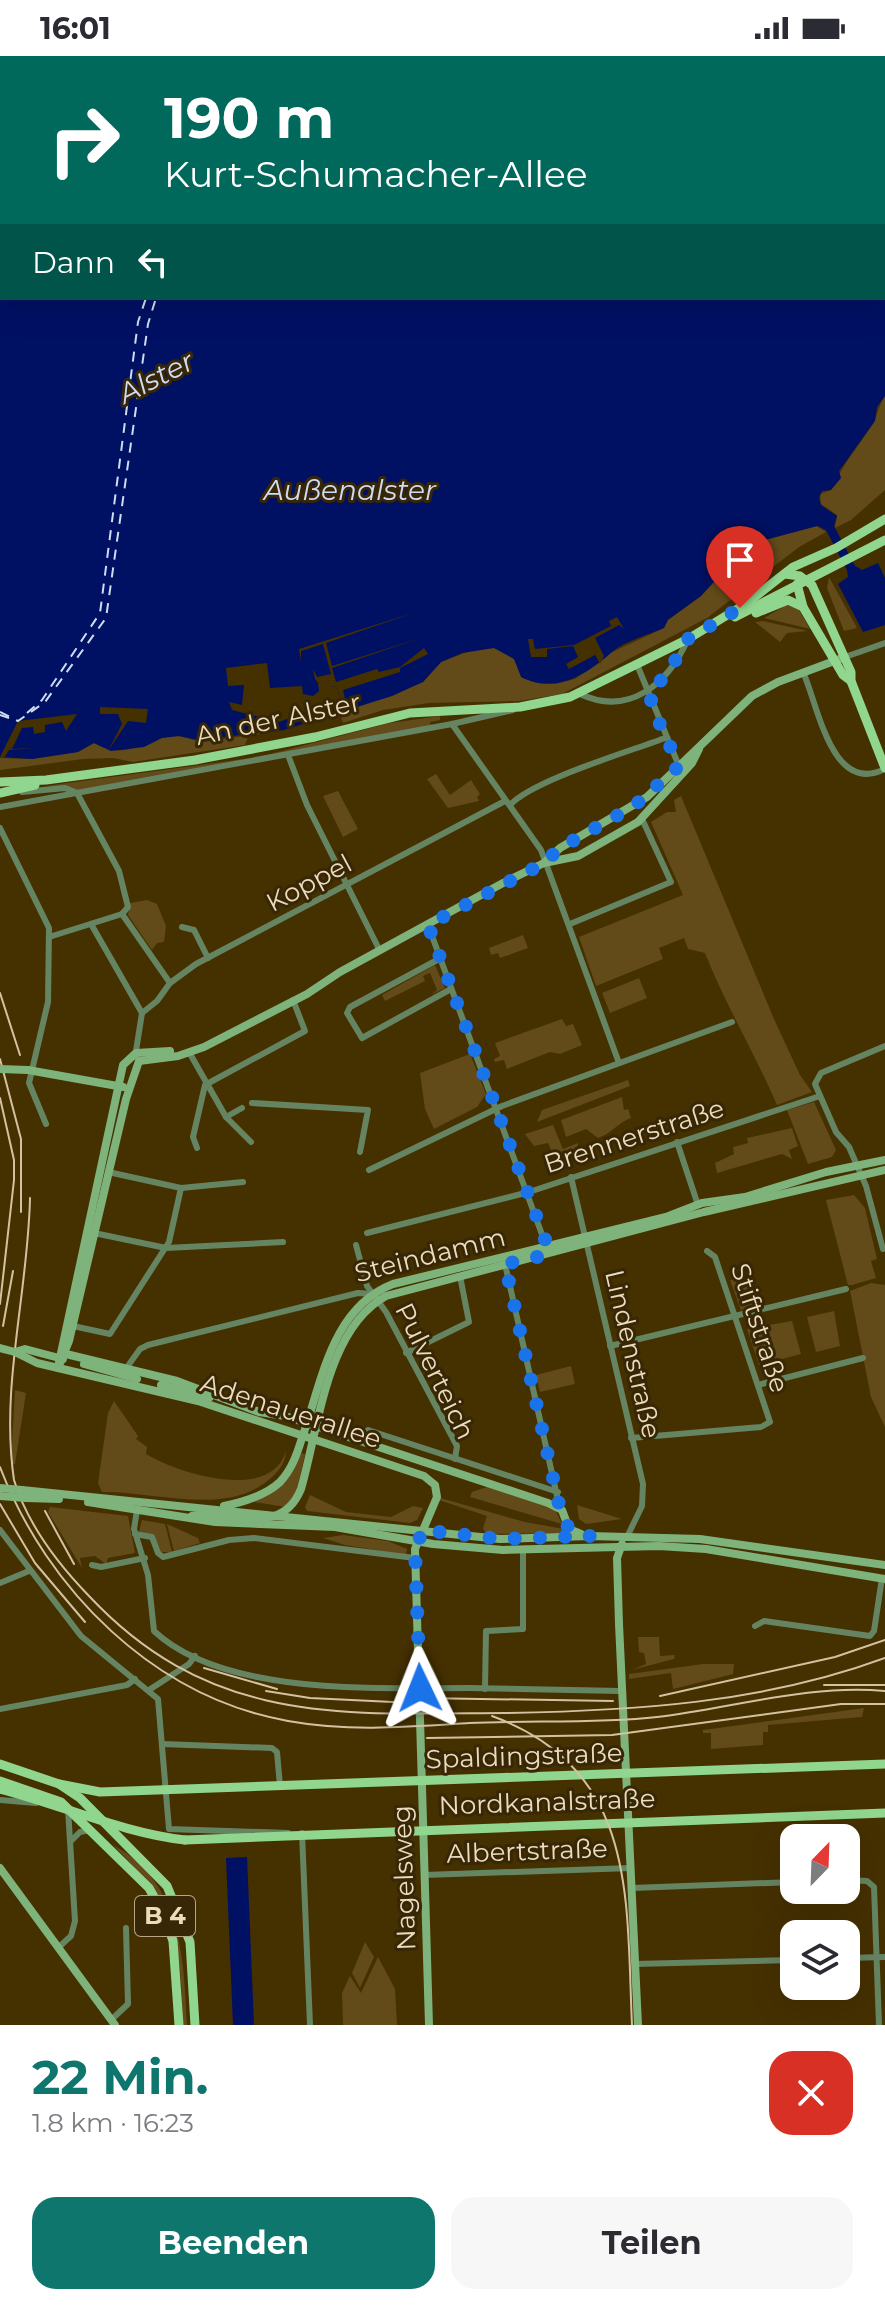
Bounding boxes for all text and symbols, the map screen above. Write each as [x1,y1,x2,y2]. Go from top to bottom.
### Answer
text: 16:01 [40,10,111,47]
text: 190 m [164,84,334,152]
icon: right [32,88,136,192]
text: Kurt-Schumacher-Allee [164,152,588,196]
icon: left [131,240,175,284]
text: Dann [32,244,115,281]
water label: Alster [111,343,200,411]
water label: Außenalster [262,473,437,507]
pin [706,526,774,608]
icon: arrive [718,538,762,582]
street label: An der Alster [192,686,364,752]
street label: Koppel [261,847,357,919]
street label: Brennerstraße [540,1092,728,1180]
street label: Steindamm [351,1221,509,1289]
street label: Stiftstraße [724,1259,796,1397]
street label: Lindenstraße [598,1267,668,1441]
street label: Pulverteich [388,1297,482,1445]
street label: Adenauerallee [197,1367,385,1455]
position arrow [378,1646,462,1730]
street label: Spaldingstraße [425,1737,623,1775]
street label: Nordkanalstraße [438,1782,656,1822]
street label: Nagelsweg [385,1805,423,1951]
north arrow [780,1824,860,1904]
map controls [780,1824,860,2000]
street label: Albertstraße [446,1832,608,1870]
road number: B 4 [135,1896,195,1936]
button: layers [780,1920,860,2000]
text: 22 Min. [32,2048,208,2106]
button: close [769,2051,853,2135]
text: 1.8 km · 16:23 [32,2107,194,2139]
button: Beenden [32,2197,435,2289]
button: Teilen [451,2197,853,2289]

